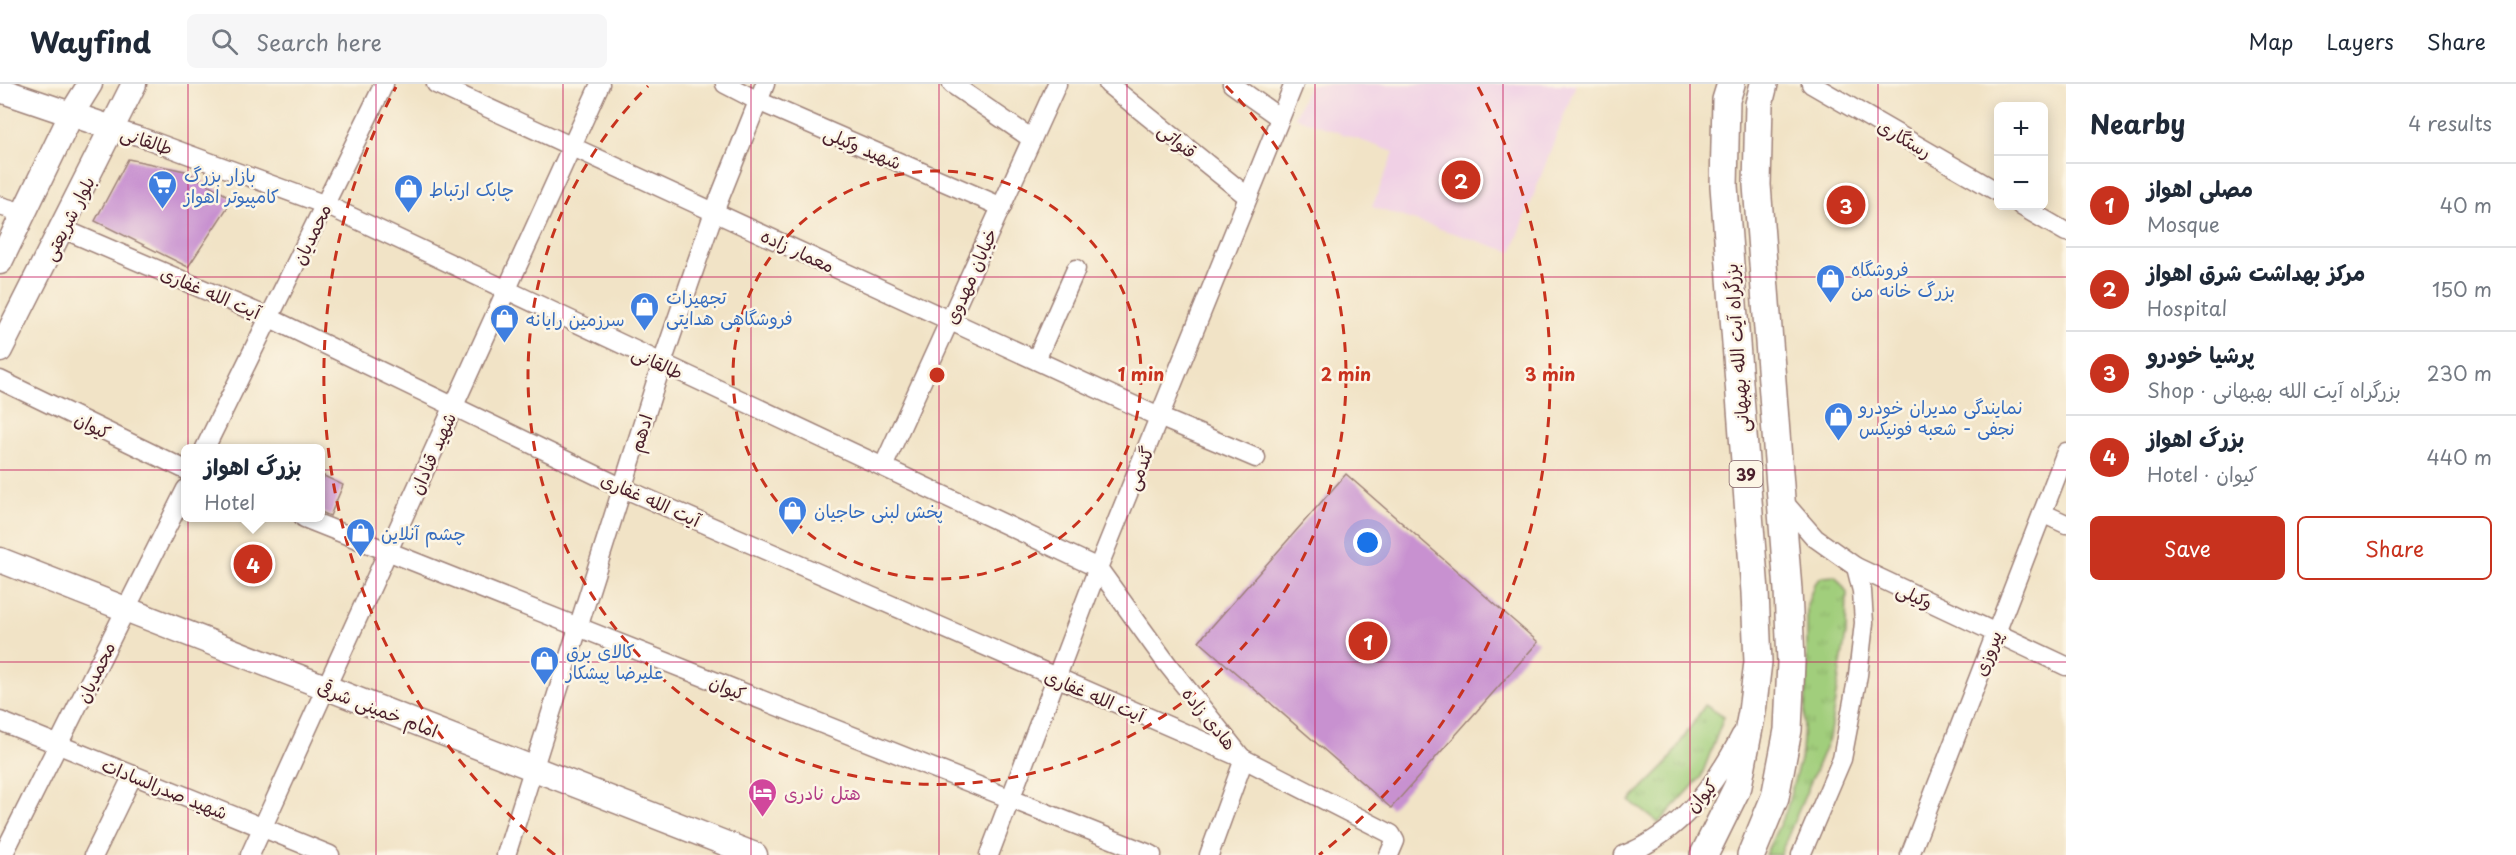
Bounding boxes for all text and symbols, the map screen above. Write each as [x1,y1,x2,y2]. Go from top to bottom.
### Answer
search box [187,14,607,68]
text: Wayfind [30,20,151,63]
icon: search [208,25,241,58]
text: Search here [256,25,382,58]
text: Map [2249,25,2293,57]
text: Layers [2326,25,2394,57]
text: Share [2427,25,2486,57]
map controls [1994,102,2048,210]
button: + [1994,102,2048,156]
text: Nearby [2090,104,2185,143]
text: 4 results [2408,108,2492,138]
street label: رستگاری [1873,112,1937,164]
street label: قنواتی [1153,116,1203,164]
street label: طالقانی [117,119,177,161]
street label: شهید وکیلی [820,119,906,175]
button: − [1994,156,2048,210]
pin: 2 [1442,158,1480,202]
place label: بازار بزرگ کامپیوتر اهواز [182,161,279,209]
supermarket icon: بازار بزرگ کامپیوتر اهواز [147,168,179,210]
street label: بلوار شریعتی [35,171,101,265]
text: مصلی اهواز [2147,171,2253,204]
shop icon: چابک ارتباط [392,172,424,214]
place label: چابک ارتباط [429,175,514,202]
pin: 3 [1826,182,1866,228]
text: 1 [2105,190,2114,220]
text: 40 m [2440,190,2492,220]
street label: محمدیان [285,199,337,269]
text: Mosque [2147,209,2220,239]
street label: معمار زاده [757,221,839,279]
street label: خیابان مهدوی [937,224,1003,328]
place label: فروشگاه بزرگ خانه من [1851,255,1955,303]
text: مرکز بهداشت شرق اهواز [2147,255,2365,288]
street label: آیت الله غفاری [157,259,267,326]
shop icon: فروشگاه بزرگ خانه من [1814,262,1846,304]
street label: بزرگراه آیت الله بهبهانی [1717,263,1755,433]
text: 2 [2102,274,2117,304]
text: 150 m [2432,274,2492,304]
place label: تجهیزات فروشگاهی هدایتی [666,283,793,331]
shop icon: تجهیزات فروشگاهی هدایتی [629,290,661,332]
text: Hospital [2147,293,2227,323]
shop icon: سرزمین رایانه [489,302,521,344]
place label: سرزمین رایانه [526,305,625,332]
text: پرشيا خودرو [2147,337,2254,370]
street label: طالقانی [628,338,688,386]
text: 3 [2103,358,2116,388]
text: 230 m [2427,358,2492,388]
text: 1 min [1118,360,1164,387]
text: 2 min [1321,360,1371,387]
text: 3 min [1525,360,1575,387]
centre of rings [927,365,947,385]
text: Shop · بزرگراه آیت الله بهبهانی [2147,375,2401,405]
place label: نمایندگی مدیران خودرو نجفی - شعبه فونیکس [1857,393,2023,441]
shop icon: نمایندگی مدیران خودرو نجفی - شعبه فونیکس [1822,400,1854,442]
street label: کیوان [70,405,116,445]
street label: شهید قنادان [402,408,462,498]
street label: ادهم [621,411,660,456]
text: بزرگ اهواز [2147,421,2244,454]
street label: گندمی [1118,442,1160,494]
text: 4 [2103,442,2116,472]
text: 440 m [2427,442,2492,472]
popup [181,444,325,522]
text: بزرگ اهواز [204,449,302,482]
text: Hotel · کیوان [2147,459,2258,489]
road number: 39 [1730,461,1762,487]
street label: آیت الله غفاری [597,465,707,534]
text: Hotel [204,487,255,517]
shop icon: پخش لبنی حاجیان [777,494,809,536]
place label: پخش لبنی حاجیان [814,497,943,524]
shop icon: چشم آنلاین [344,516,376,558]
button: Save [2090,516,2285,580]
button: Share [2297,516,2492,580]
place label: چشم آنلاین [381,519,466,548]
your location [1353,528,1382,557]
pin: 4 [234,542,272,586]
street label: وکیلی [1892,575,1938,615]
pin: 1 [1348,618,1388,664]
street label: پیروزی [1966,626,2008,680]
street label: محمدیان [69,637,121,707]
place label: کالای برق علیرضا پیشکار [564,637,663,685]
shop icon: کالای برق علیرضا پیشکار [529,644,561,686]
street label: آیت الله غفاری [1041,662,1151,729]
street label: کیوان [706,668,751,707]
street label: امام خمینی شرقی [313,673,442,745]
street label: هادی زاده [1176,681,1244,755]
street label: شهید صدرالسادات [98,750,232,826]
street label: کیوان [1679,772,1724,818]
hotel icon: هتل نادری [747,776,779,818]
place label: هتل نادری [784,779,861,806]

